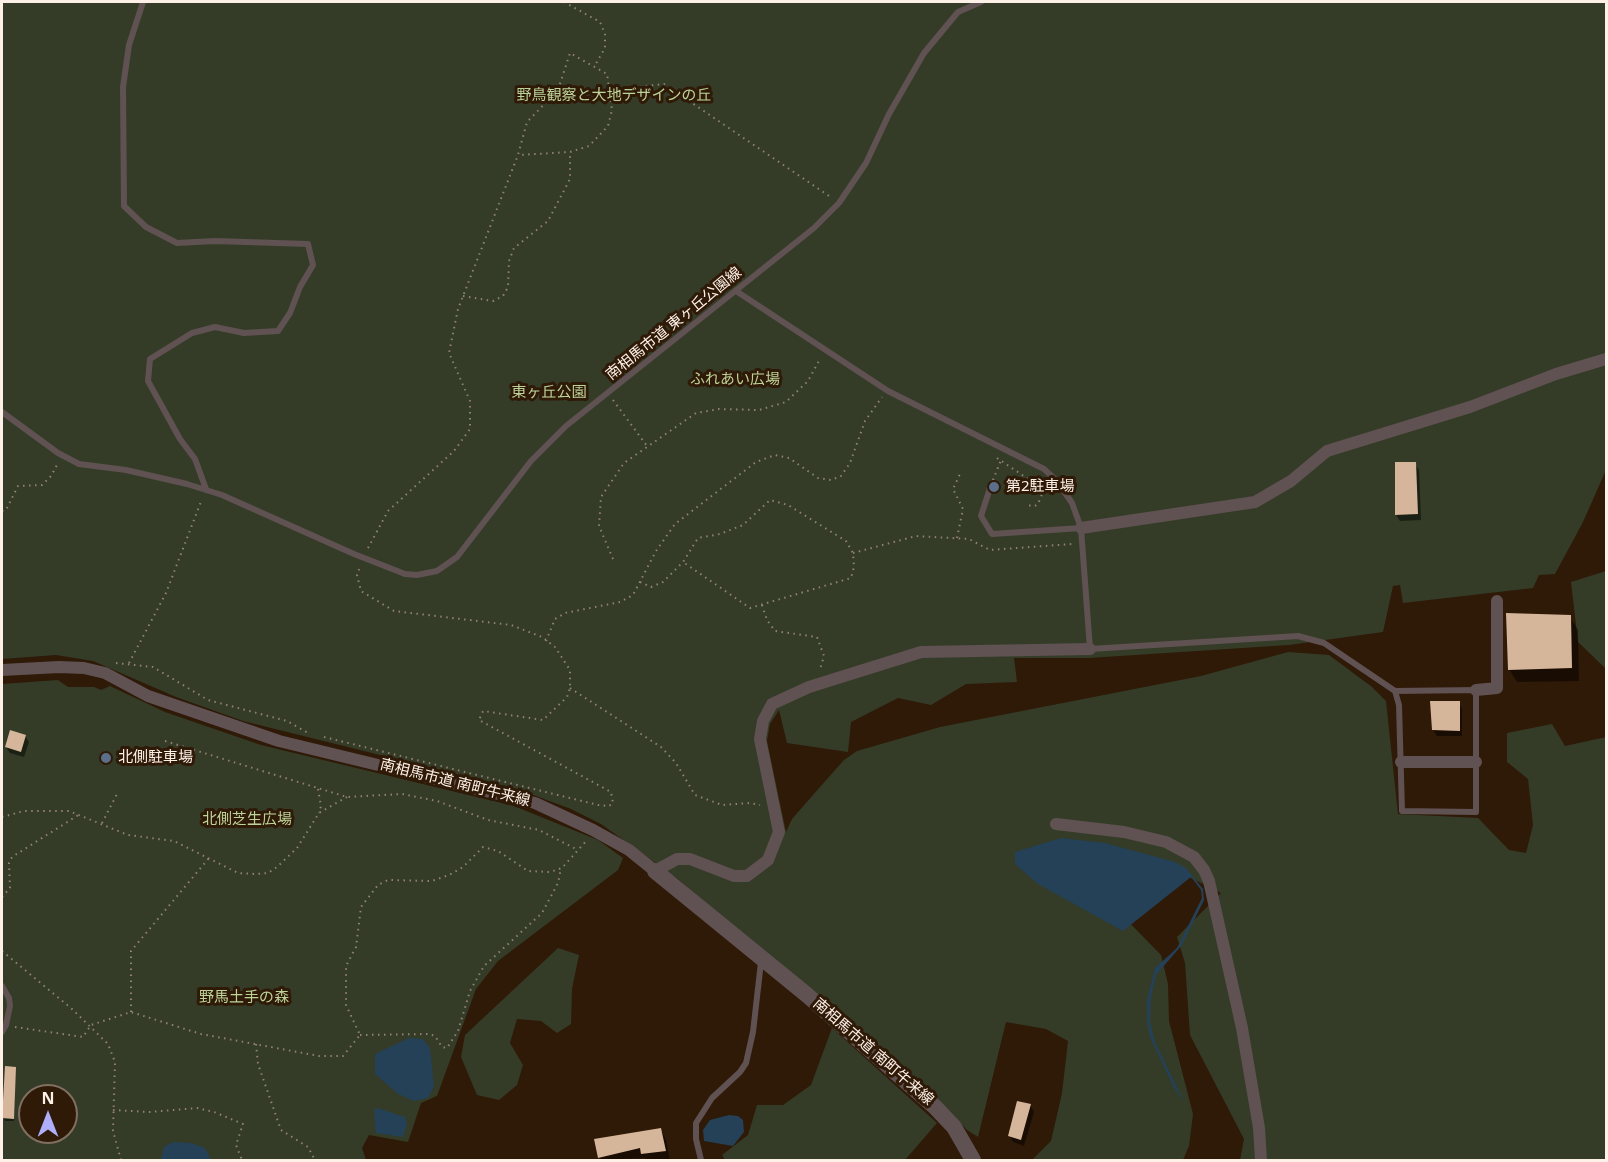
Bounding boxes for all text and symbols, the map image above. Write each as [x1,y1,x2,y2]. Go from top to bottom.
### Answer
park label: 野鳥観察と大地デザインの丘 [517,87,711,105]
street label: 南相馬市道 東ヶ丘公園線 [603,264,745,384]
park label: ふれあい広場 [690,371,780,389]
park label: 東ヶ丘公園 [512,384,586,402]
place label: 第2駐車場 [1006,478,1075,496]
marker: 第2駐車場 [987,480,1001,494]
place label: 北側駐車場 [118,749,193,767]
marker: 北側駐車場 [99,751,113,765]
street label: 南相馬市道 南町牛来線 [378,756,532,810]
park label: 北側芝生広場 [202,811,292,829]
park label: 野馬土手の森 [199,989,289,1007]
street label: 南相馬市道 南町牛来線 [809,995,937,1109]
north arrow [18,1084,78,1144]
text: N [41,1087,55,1109]

